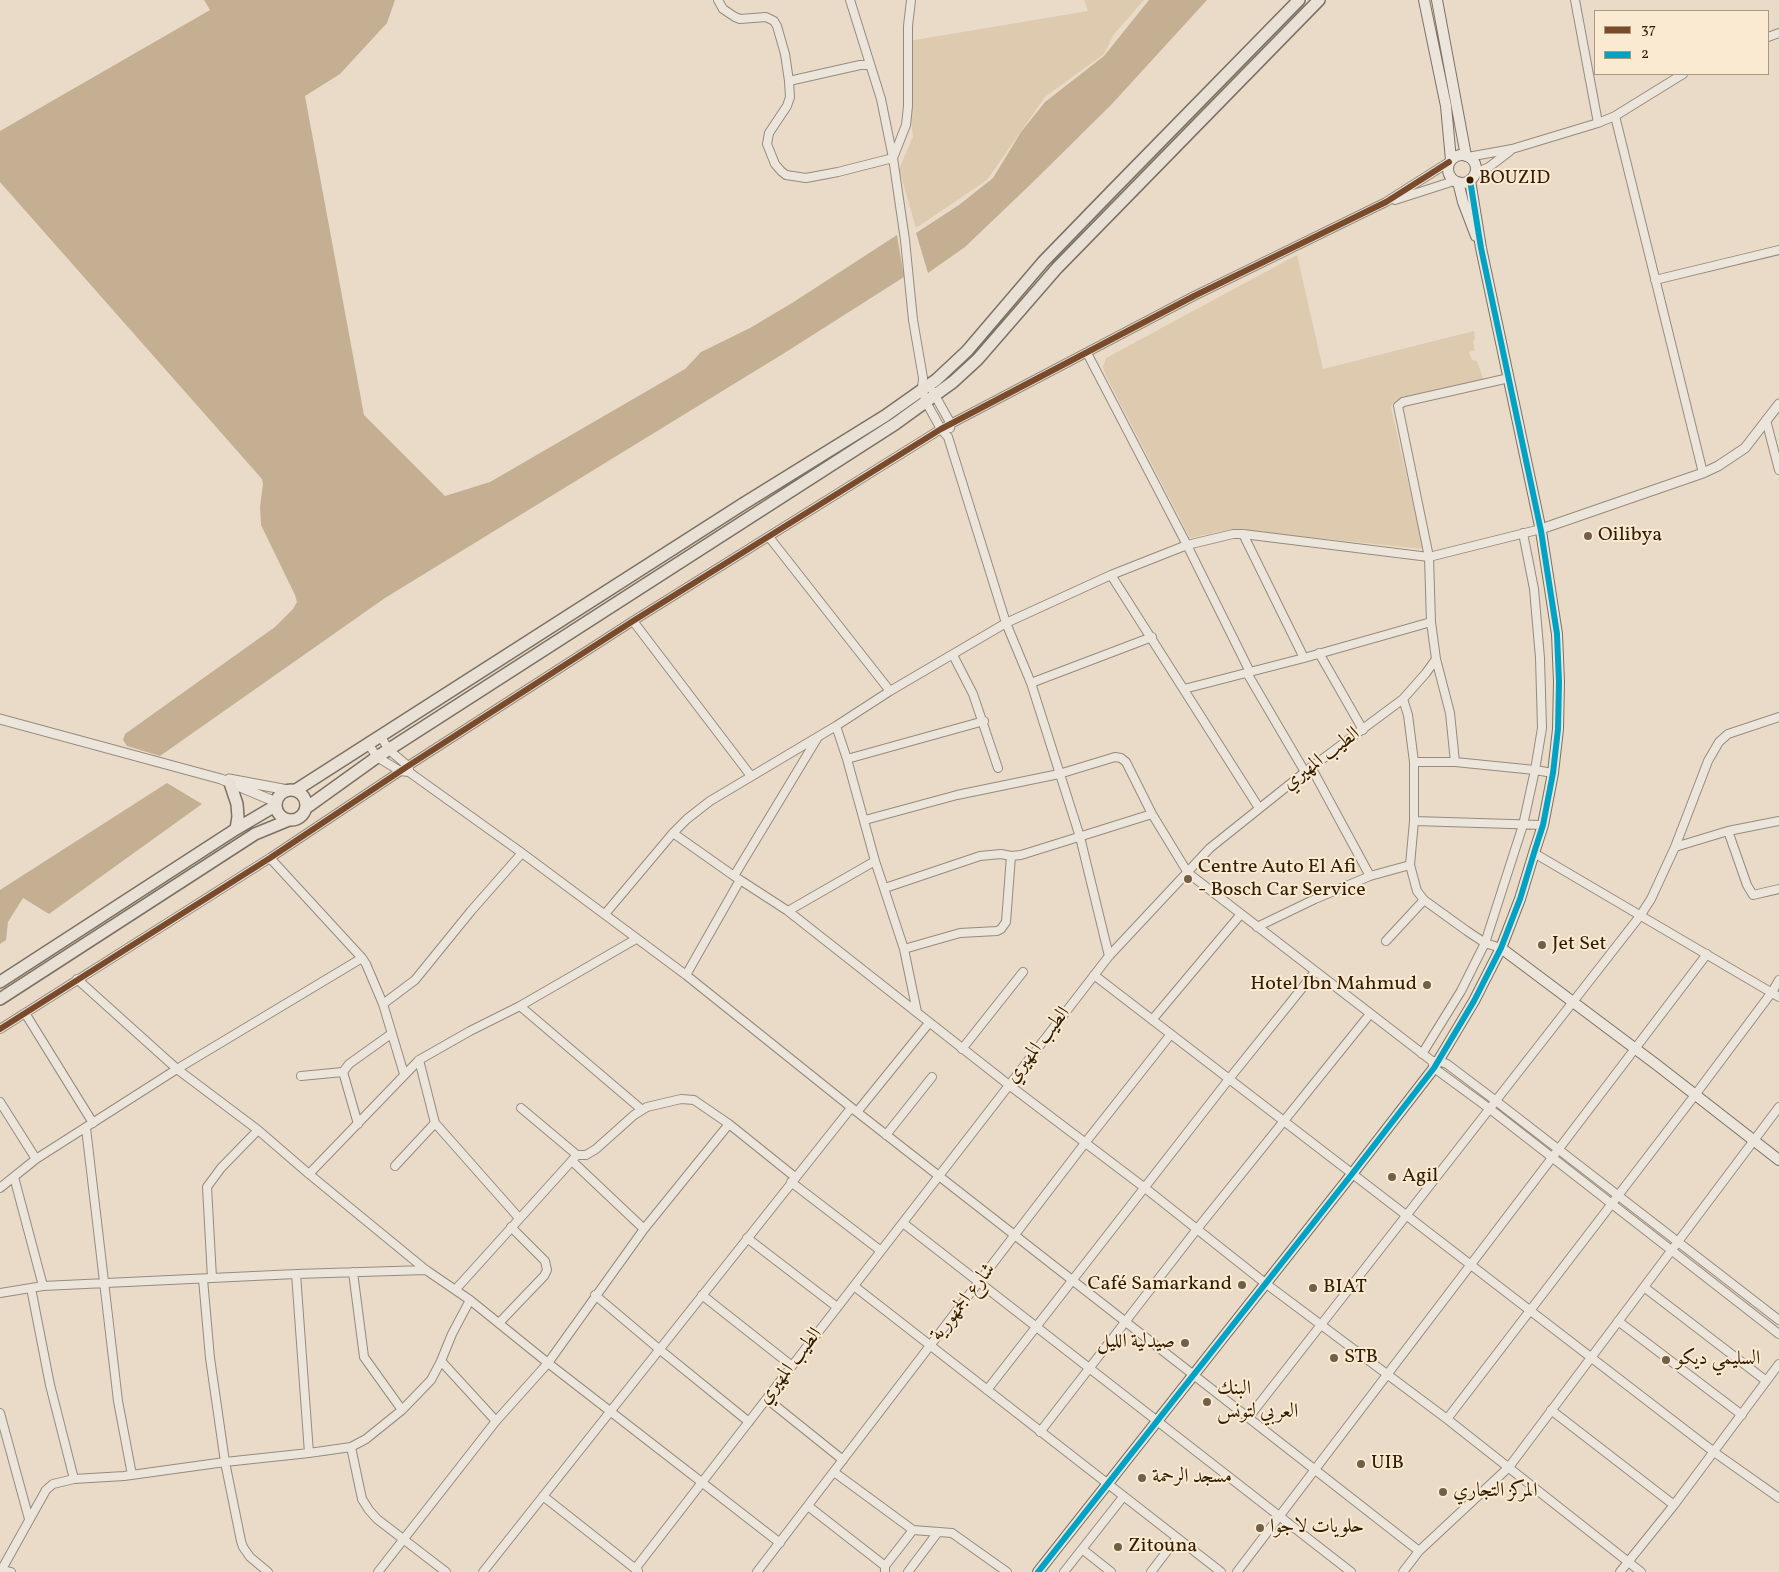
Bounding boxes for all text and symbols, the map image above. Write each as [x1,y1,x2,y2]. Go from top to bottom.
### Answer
legend [1594,10,1769,75]
text: 37 [1641,19,1656,40]
text: 2 [1641,44,1649,65]
place label: BOUZID [1479,169,1550,191]
marker: BOUZID [1465,175,1475,185]
place label: Oilibya [1598,524,1662,548]
marker: Oilibya [1582,530,1594,542]
street label: الطيب المهيري [1278,723,1366,797]
place label: Centre Auto El Afi - Bosch Car Service [1198,856,1366,903]
marker: Centre Auto El Afi - Bosch Car Service [1182,873,1194,885]
place label: Jet Set [1552,933,1607,957]
marker: Jet Set [1536,939,1548,951]
place label: Hotel Ibn Mahmud [1250,973,1417,997]
marker: Hotel Ibn Mahmud [1421,979,1433,991]
street label: الطيب المهيري [1002,1003,1076,1089]
place label: Agil [1402,1165,1438,1189]
marker: Agil [1386,1171,1398,1183]
street label: شارع الجمهورية [926,1259,1002,1347]
place label: Café Samarkand [1088,1273,1232,1297]
place label: BIAT [1323,1276,1367,1300]
marker: Café Samarkand [1236,1279,1248,1291]
marker: BIAT [1307,1282,1319,1294]
street label: الطيب المهيري [754,1324,828,1410]
place label: صيدلية الليل [1097,1331,1175,1355]
marker: صيدلية الليل [1179,1337,1191,1349]
place label: STB [1344,1346,1378,1370]
place label: السليمي ديكو [1676,1348,1760,1372]
marker: STB [1328,1352,1340,1364]
marker: السليمي ديكو [1660,1354,1672,1366]
place label: البنك العربي لتونس [1217,1378,1298,1425]
marker: البنك العربي لتونس [1201,1396,1213,1408]
place label: UIB [1371,1452,1404,1476]
marker: UIB [1355,1458,1367,1470]
place label: مسجد الرحمة [1152,1466,1232,1490]
marker: مسجد الرحمة [1136,1472,1148,1484]
place label: المركز التجاري [1453,1480,1538,1504]
marker: المركز التجاري [1437,1486,1449,1498]
place label: حلويات لاجوا [1270,1516,1364,1540]
marker: حلويات لاجوا [1254,1522,1266,1534]
place label: Zitouna [1128,1535,1197,1559]
marker: Zitouna [1112,1541,1124,1553]

